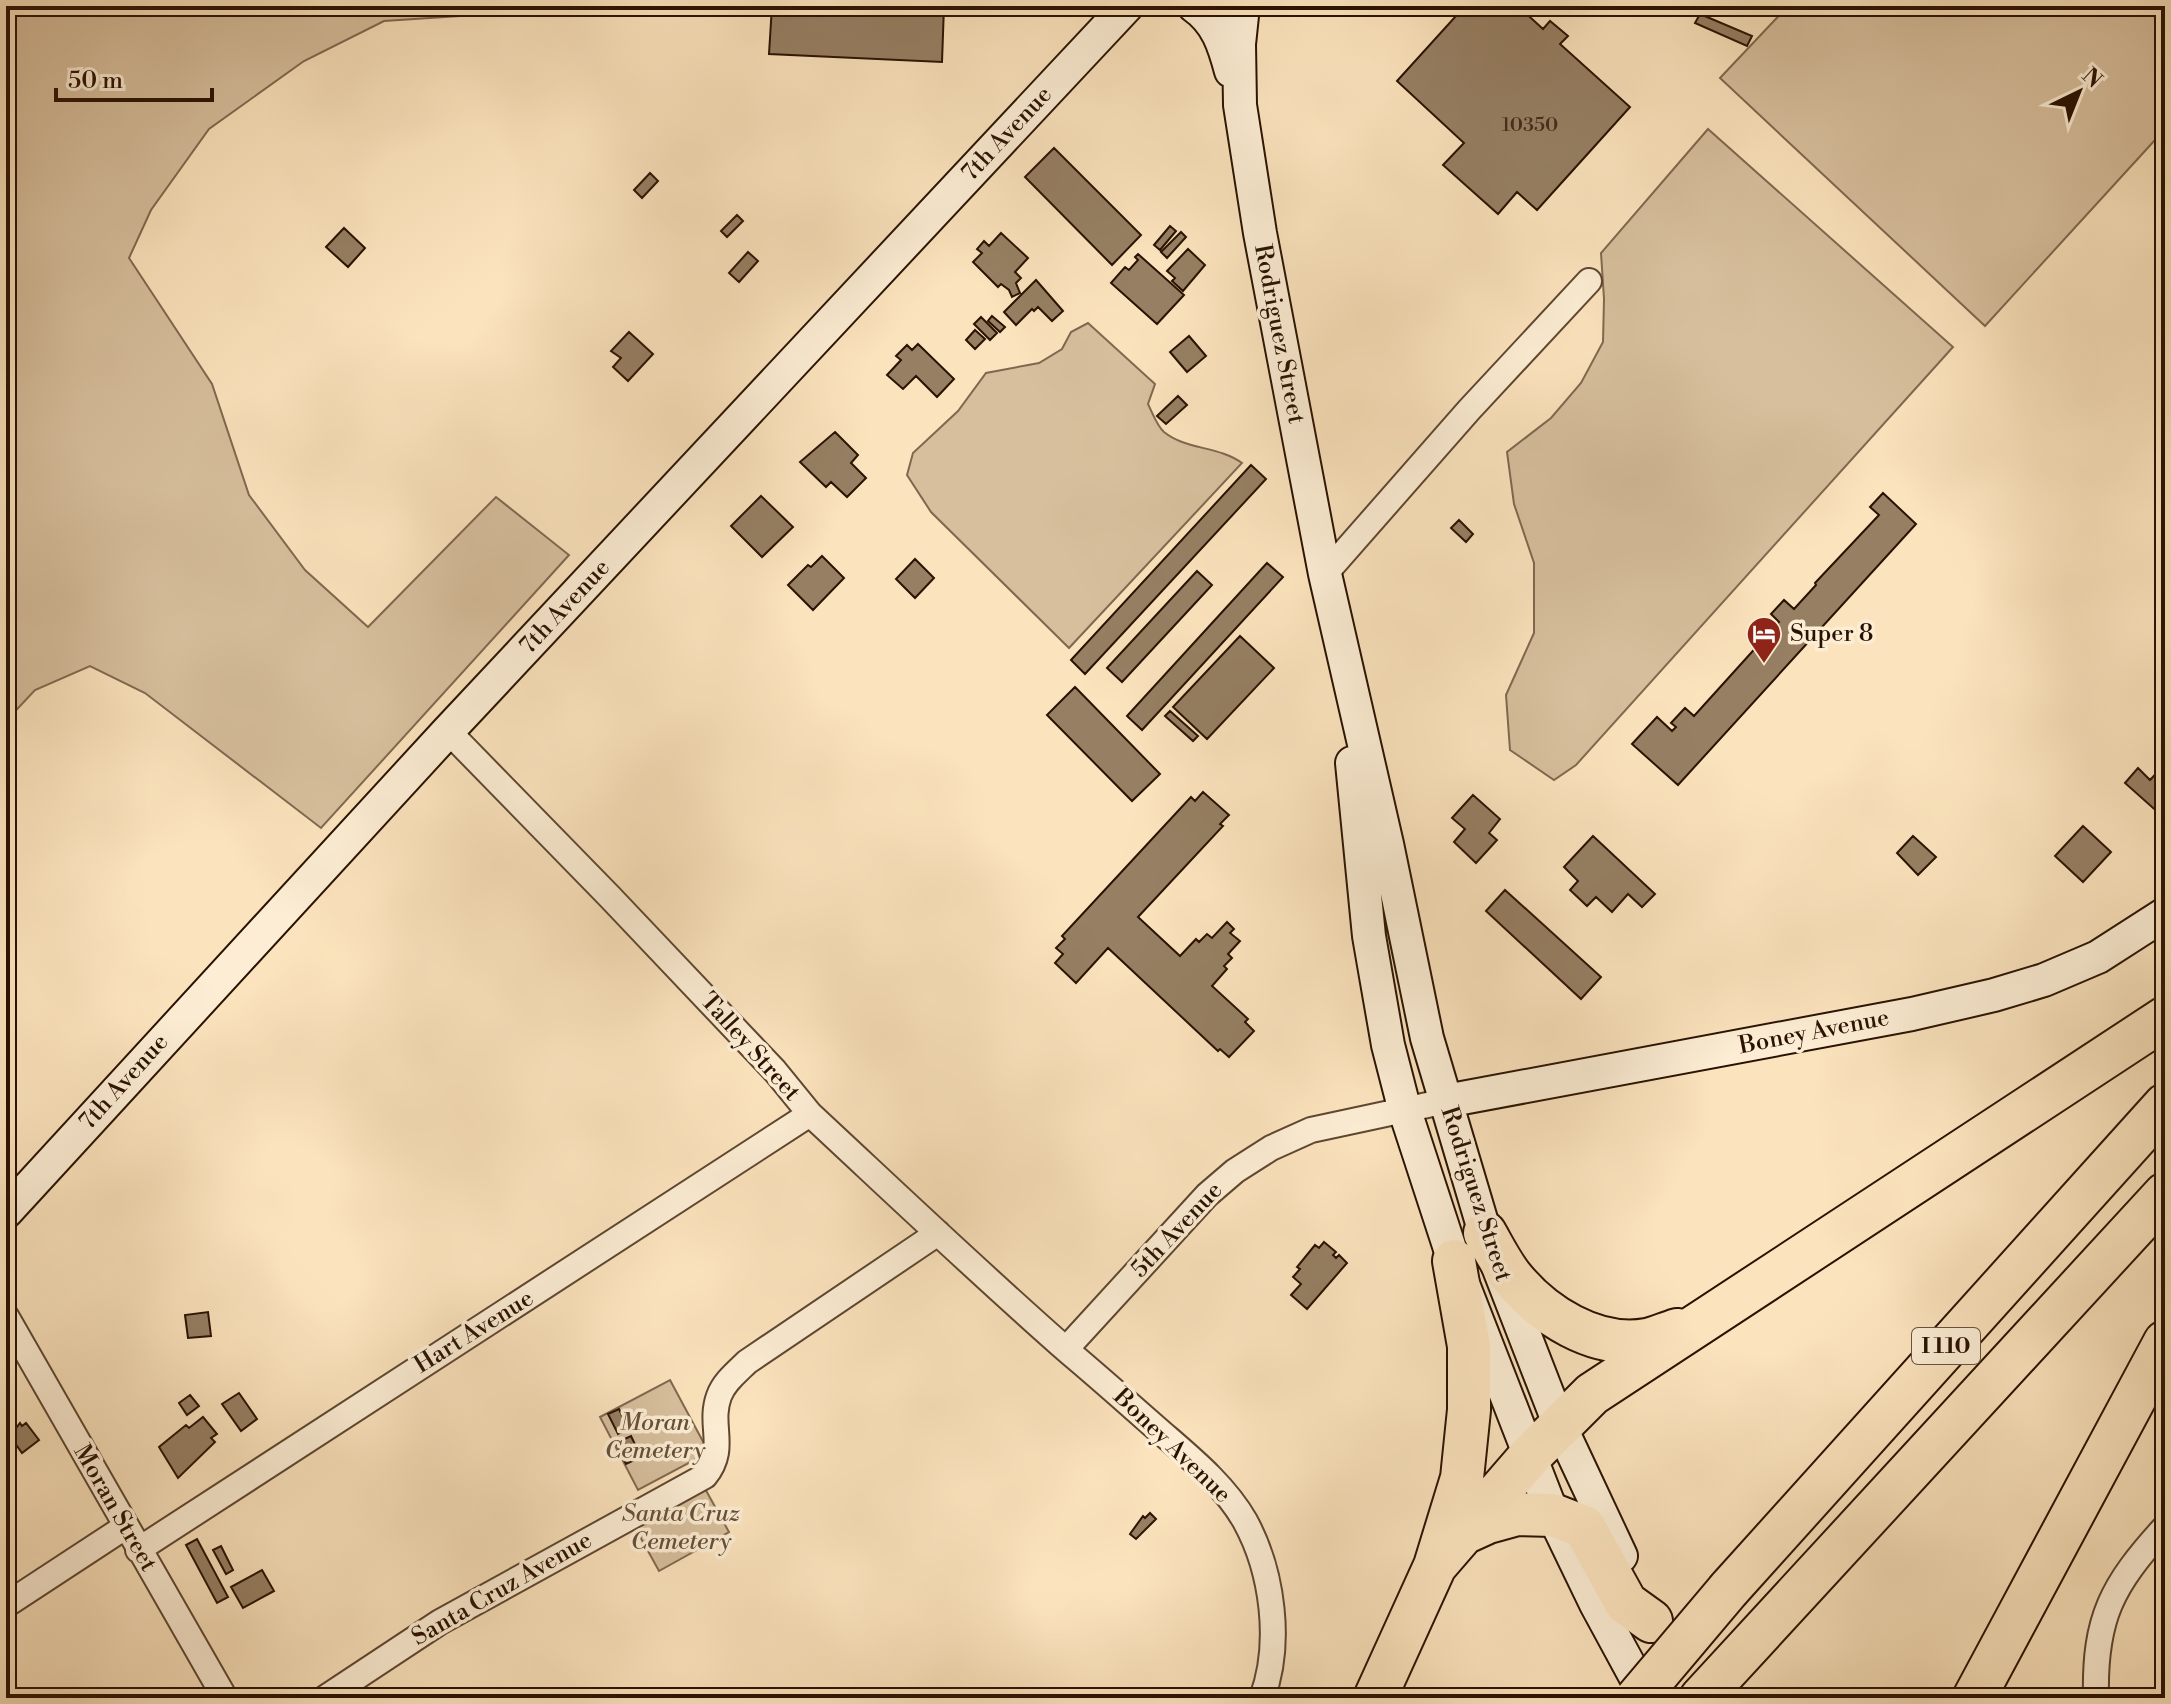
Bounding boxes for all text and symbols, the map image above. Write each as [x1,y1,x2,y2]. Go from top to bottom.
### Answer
scale bar [56,52,212,102]
north arrow [2039,52,2119,132]
text: N [2076,63,2108,95]
text: 50 m [68,66,123,96]
street label: 7th Avenue [955,80,1059,188]
house number: 10350 [1502,113,1558,138]
street label: Rodriguez Street [1247,242,1311,427]
street label: 7th Avenue [513,553,617,661]
hotel icon: Super 8 [1745,615,1783,665]
place label: Super 8 [1790,619,1873,649]
street label: Talley Street [693,987,807,1108]
street label: Boney Avenue [1735,1003,1892,1061]
street label: 7th Avenue [73,1028,175,1136]
street label: Rodriguez Street [1434,1103,1519,1286]
street label: 5th Avenue [1125,1176,1229,1284]
street label: Hart Avenue [409,1284,539,1380]
road number: I 110 [1912,1328,1980,1364]
street label: Boney Avenue [1106,1382,1237,1510]
park label: Moran Cemetery [605,1408,706,1466]
street label: Moran Street [67,1439,164,1577]
park label: Santa Cruz Cemetery [622,1499,740,1557]
street label: Santa Cruz Avenue [407,1525,597,1653]

